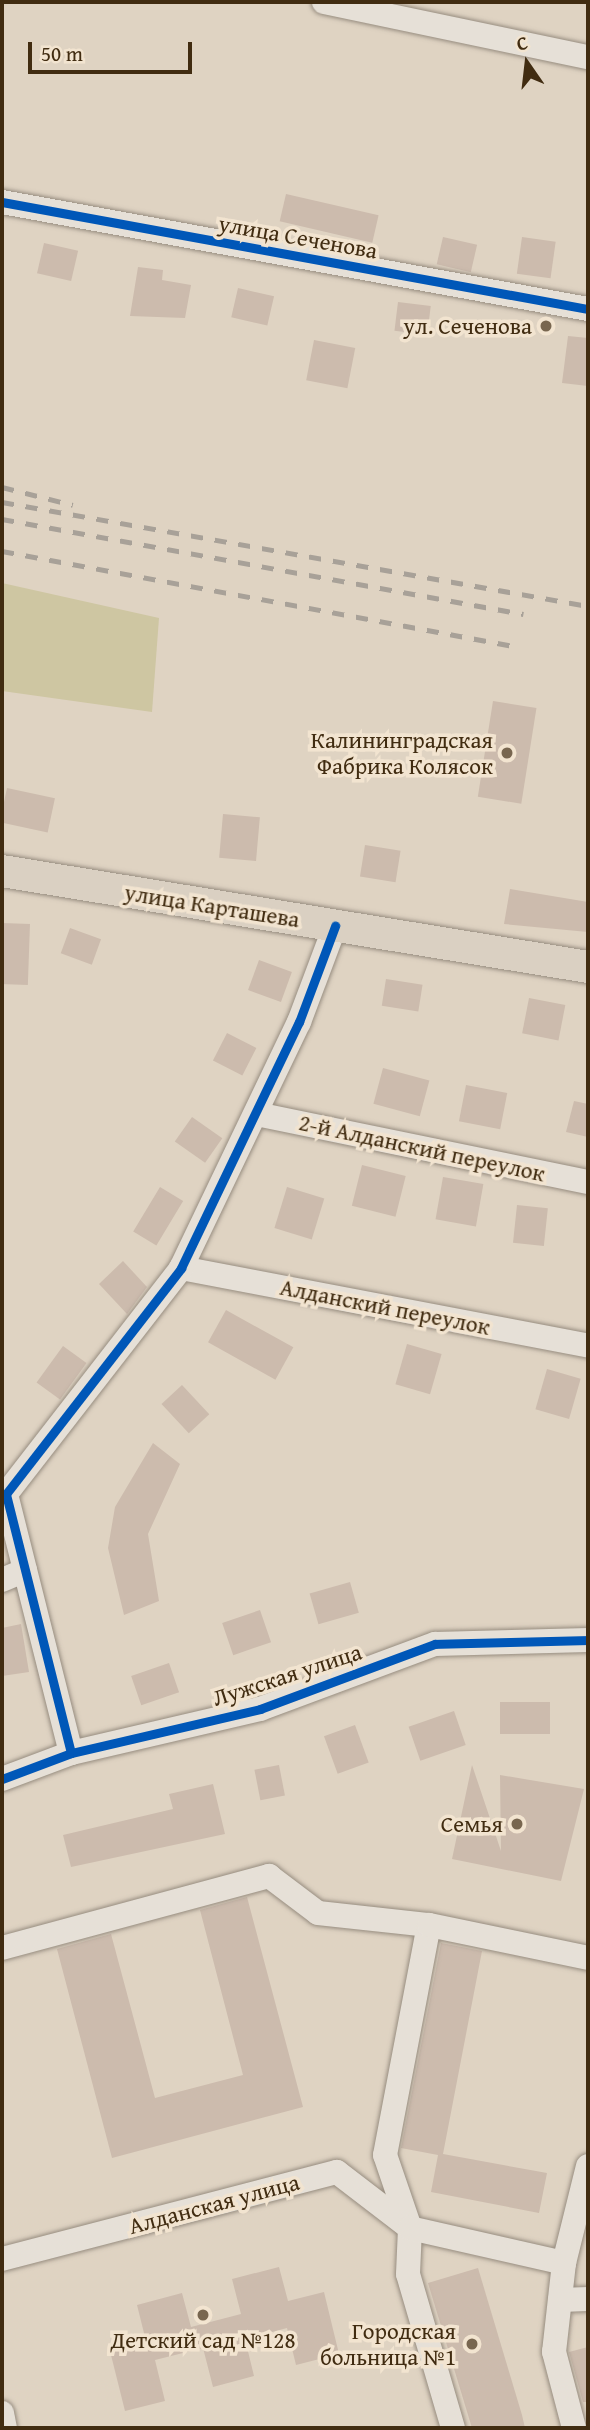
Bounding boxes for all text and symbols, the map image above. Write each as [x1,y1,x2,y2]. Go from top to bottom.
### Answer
scale bar [32,28,196,72]
north arrow [492,28,562,98]
text: С [513,28,531,58]
text: 50 m [41,38,83,69]
street label: улица Сеченова [216,209,380,265]
place label: ул. Сеченова [403,312,532,340]
marker: ул. Сеченова [538,318,554,334]
place label: Калининградская Фабрика Колясок [311,726,493,780]
marker: Калининградская Фабрика Колясок [499,745,515,761]
street label: улица Карташева [122,879,302,933]
street label: 2-й Алданский переулок [296,1108,548,1188]
street label: Алданский переулок [278,1273,492,1341]
street label: Лужская улица [209,1638,365,1712]
place label: Семья [441,1810,503,1838]
marker: Семья [509,1816,525,1832]
street label: Алданская улица [126,2168,302,2240]
marker: Детский сад №128 [195,2307,211,2323]
place label: Городская больница №1 [320,2317,456,2371]
place label: Детский сад №128 [111,2326,295,2354]
marker: Городская больница №1 [462,2334,482,2354]

